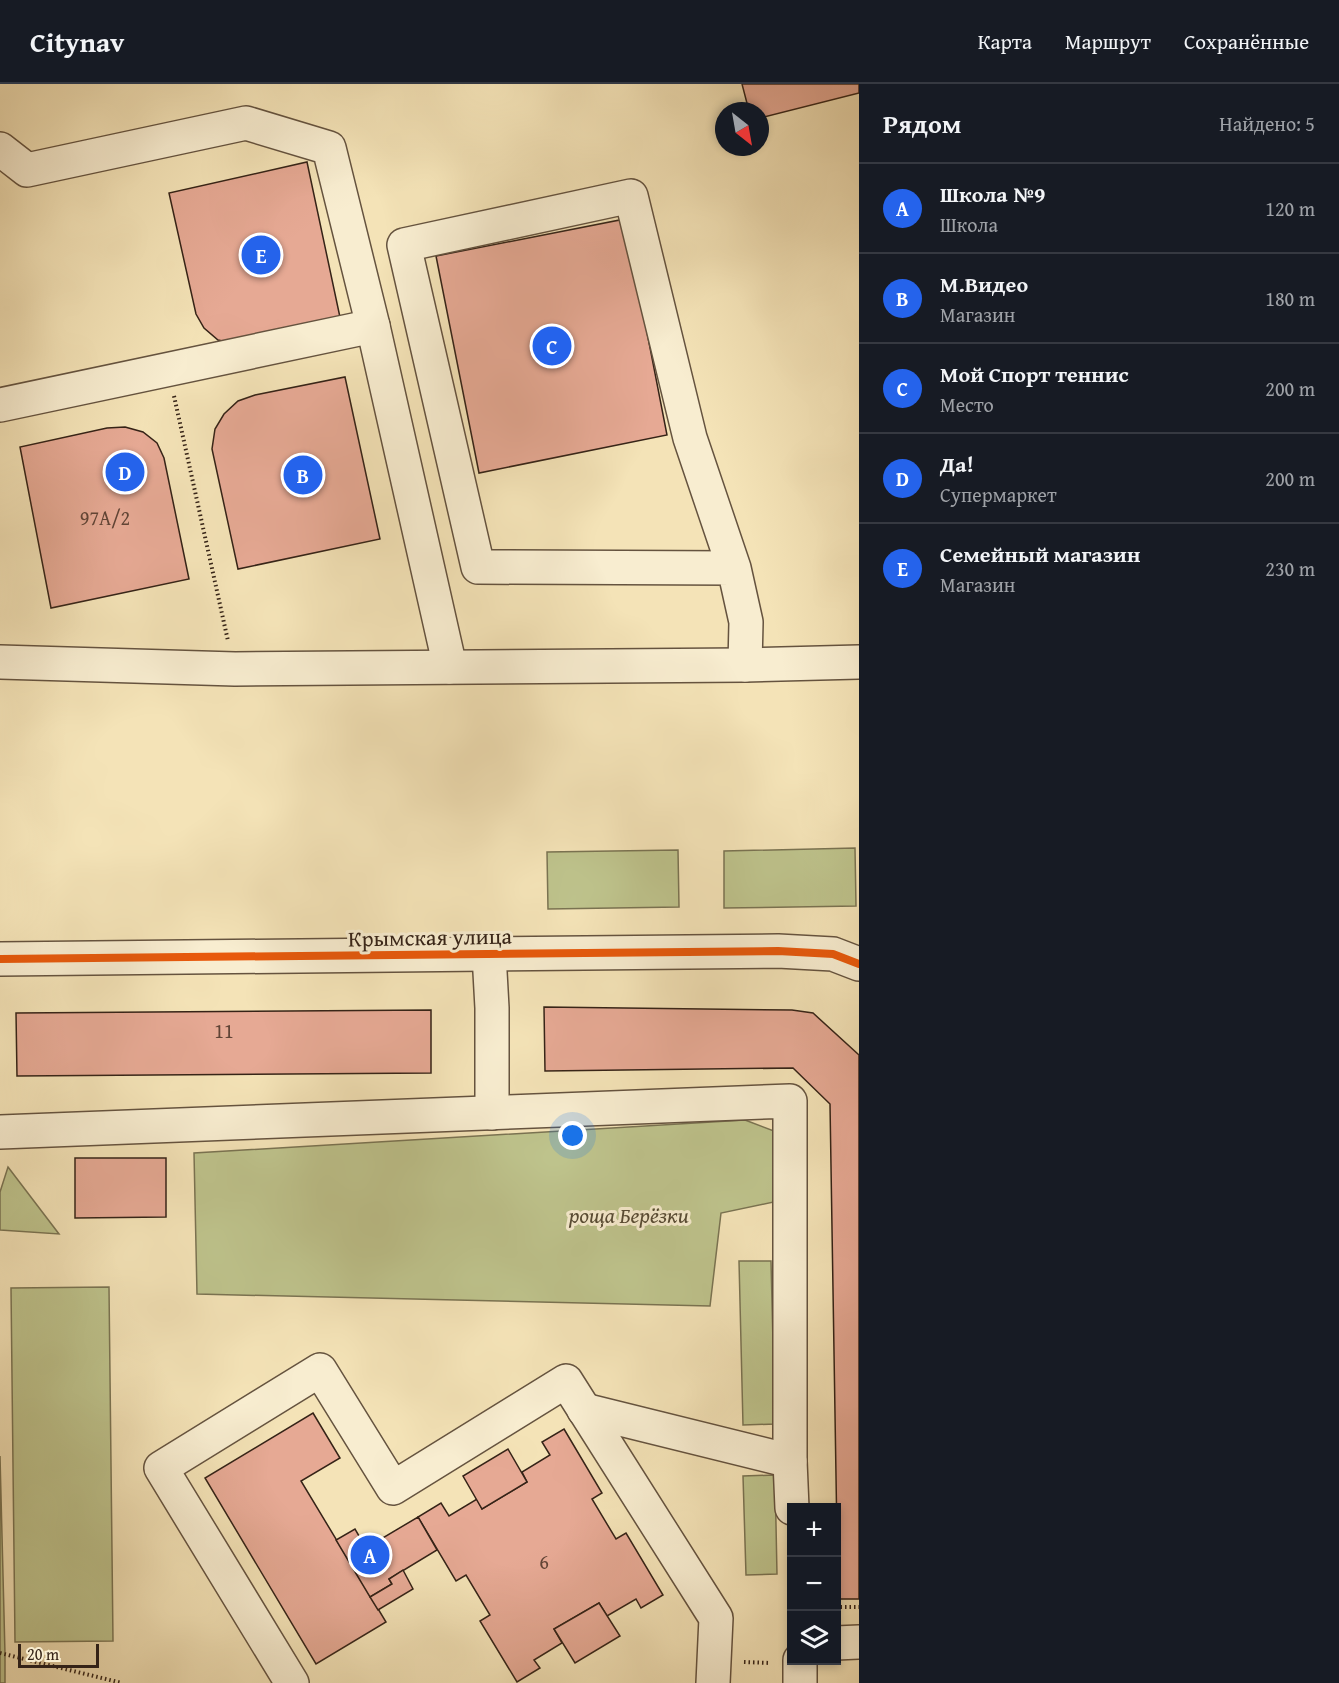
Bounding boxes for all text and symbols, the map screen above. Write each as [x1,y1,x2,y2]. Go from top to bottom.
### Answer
text: Citynav [30,21,124,62]
text: Карта [978,26,1032,57]
text: Маршрут [1065,26,1151,57]
text: Сохранённые [1184,26,1309,57]
north arrow [715,102,769,156]
text: Рядом [883,104,961,143]
text: Найдено: 5 [1219,109,1315,138]
text: Школа №9 [940,178,1045,210]
text: A [896,194,909,223]
text: 120 m [1265,194,1315,223]
text: Школа [940,210,998,239]
pin: E [242,232,280,278]
text: М.Видео [940,268,1028,300]
text: B [896,284,909,313]
text: 180 m [1265,284,1315,313]
text: Магазин [940,300,1015,329]
pin: C [532,324,572,368]
text: Мой Спорт теннис [940,358,1129,390]
text: C [897,374,908,403]
text: 200 m [1265,374,1315,403]
text: Место [940,390,994,419]
text: Да! [940,448,974,480]
pin: D [106,450,144,494]
pin: B [284,452,322,498]
text: D [896,464,909,493]
text: 200 m [1265,464,1315,493]
text: Супермаркет [940,480,1057,509]
house number: 97А/2 [80,503,130,532]
text: Семейный магазин [940,538,1140,570]
text: E [897,554,908,583]
text: 230 m [1265,554,1315,583]
text: Магазин [940,570,1015,599]
street label: Крымская улица [348,920,513,954]
house number: 11 [214,1016,234,1045]
your location [558,1121,587,1150]
park label: роща Берёзки [568,1199,689,1231]
map controls [787,1503,841,1665]
button: + [787,1503,841,1557]
pin: A [350,1532,389,1578]
house number: 6 [539,1547,549,1576]
button: − [787,1557,841,1611]
button: layers [787,1611,841,1665]
scale bar [18,1641,99,1668]
text: 20 m [27,1642,59,1666]

